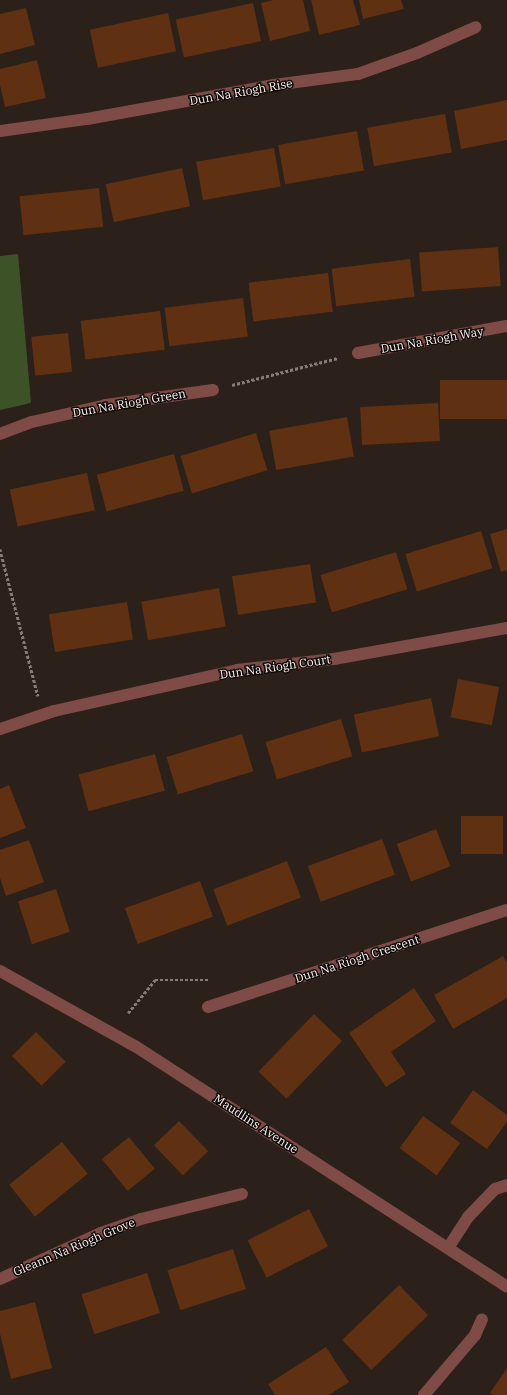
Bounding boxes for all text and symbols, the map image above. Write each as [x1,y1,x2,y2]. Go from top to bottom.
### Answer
street label: Dun Na Riogh Rise [188,76,294,108]
street label: Dun Na Riogh Way [379,324,485,356]
street label: Dun Na Riogh Green [71,386,187,420]
street label: Dun Na Riogh Court [219,652,331,682]
street label: Dun Na Riogh Crescent [293,932,421,986]
street label: Maudlins Avenue [211,1091,301,1157]
street label: Gleann Na Riogh Grove [11,1215,137,1279]

